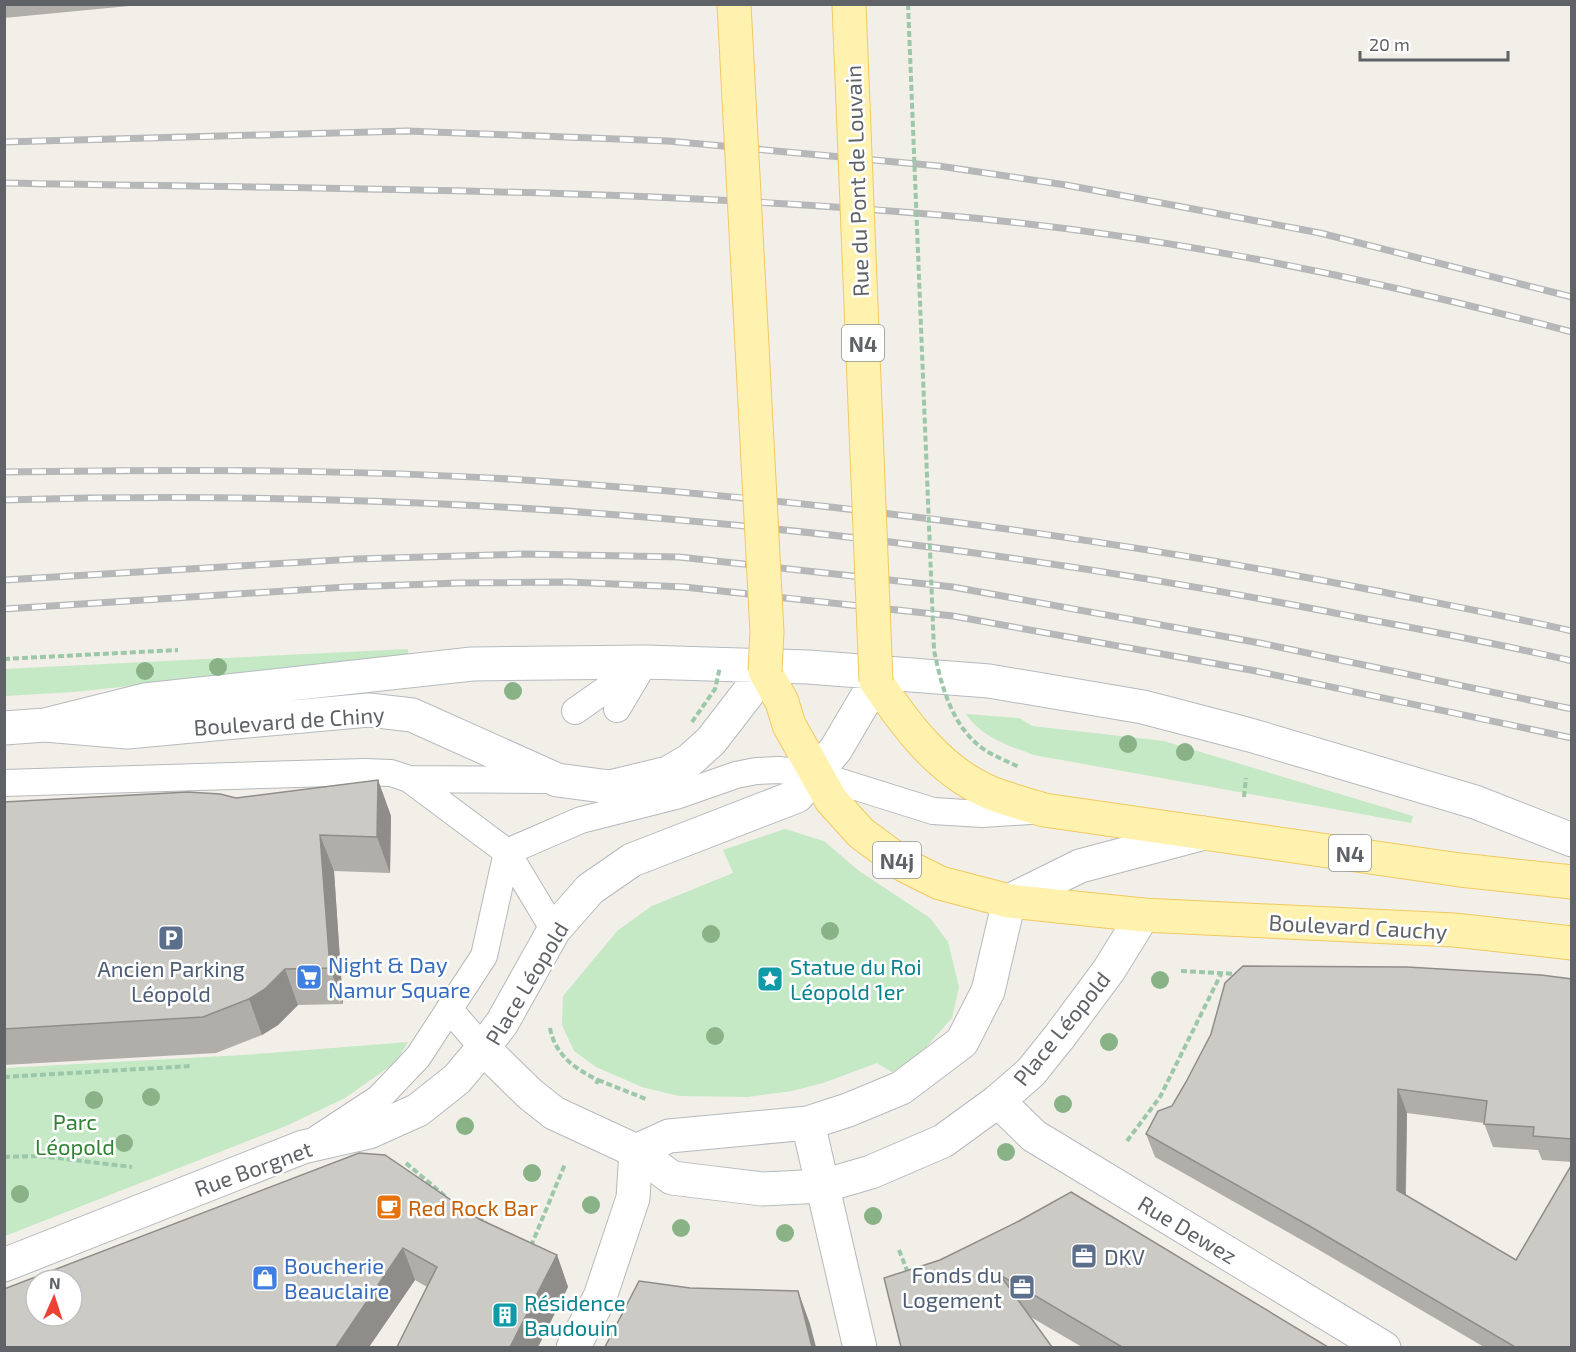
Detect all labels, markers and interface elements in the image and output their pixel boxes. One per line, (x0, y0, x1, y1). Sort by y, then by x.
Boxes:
scale bar (1360, 24, 1508, 62)
text: 20 m (1369, 33, 1410, 55)
street label: Rue du Pont de Louvain (839, 65, 873, 297)
road number: N4 (842, 325, 884, 361)
street label: Boulevard de Chiny (193, 700, 386, 740)
road number: N4 (1329, 835, 1371, 871)
road number: N4j (873, 842, 921, 878)
street label: Boulevard Cauchy (1268, 908, 1448, 944)
street label: Place Léopold (479, 917, 573, 1049)
parking icon: Ancien Parking Léopold (156, 923, 186, 953)
place label: Night & Day Namur Square (328, 951, 471, 1002)
place label: Statue du Roi Léopold 1er (790, 953, 922, 1004)
place label: Ancien Parking Léopold (97, 955, 245, 1006)
supermarket icon: Night & Day Namur Square (294, 962, 324, 992)
place icon: Statue du Roi Léopold 1er (755, 964, 785, 994)
street label: Place Léopold (1007, 966, 1115, 1090)
park label: Parc Léopold (35, 1108, 115, 1159)
street label: Rue Borgnet (191, 1135, 315, 1201)
street label: Rue Dewez (1134, 1189, 1242, 1269)
cafe icon: Red Rock Bar (374, 1192, 404, 1222)
place label: Red Rock Bar (408, 1194, 538, 1220)
office icon: DKV (1069, 1241, 1099, 1271)
place label: DKV (1104, 1243, 1146, 1269)
place label: Boucherie Beauclaire (284, 1252, 389, 1303)
place label: Fonds du Logement (902, 1261, 1002, 1312)
shop icon: Boucherie Beauclaire (250, 1263, 280, 1293)
north arrow (24, 1268, 84, 1328)
office icon: Fonds du Logement (1007, 1272, 1037, 1302)
text: N (49, 1273, 61, 1292)
place label: Résidence Baudouin (524, 1289, 626, 1340)
building icon: Résidence Baudouin (490, 1300, 520, 1330)

